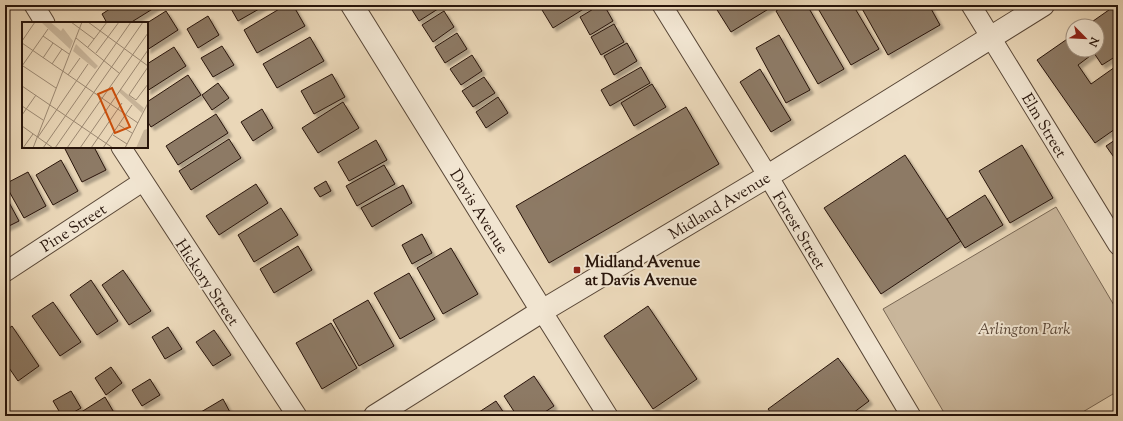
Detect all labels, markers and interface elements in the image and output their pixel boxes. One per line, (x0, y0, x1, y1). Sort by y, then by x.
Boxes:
north arrow (1065, 18, 1105, 58)
inset map (22, 22, 148, 148)
text: N (1084, 33, 1103, 49)
street label: Elm Street (1014, 89, 1072, 164)
street label: Davis Avenue (443, 166, 513, 259)
street label: Midland Avenue (665, 168, 776, 247)
street label: Forest Street (766, 188, 830, 275)
street label: Pine Street (37, 199, 112, 259)
street label: Hickory Street (168, 235, 244, 332)
place label: Midland Avenue at Davis Avenue (585, 252, 701, 293)
marker: Midland Avenue at Davis Avenue (572, 265, 582, 275)
park label: Arlington Park (978, 319, 1070, 342)

